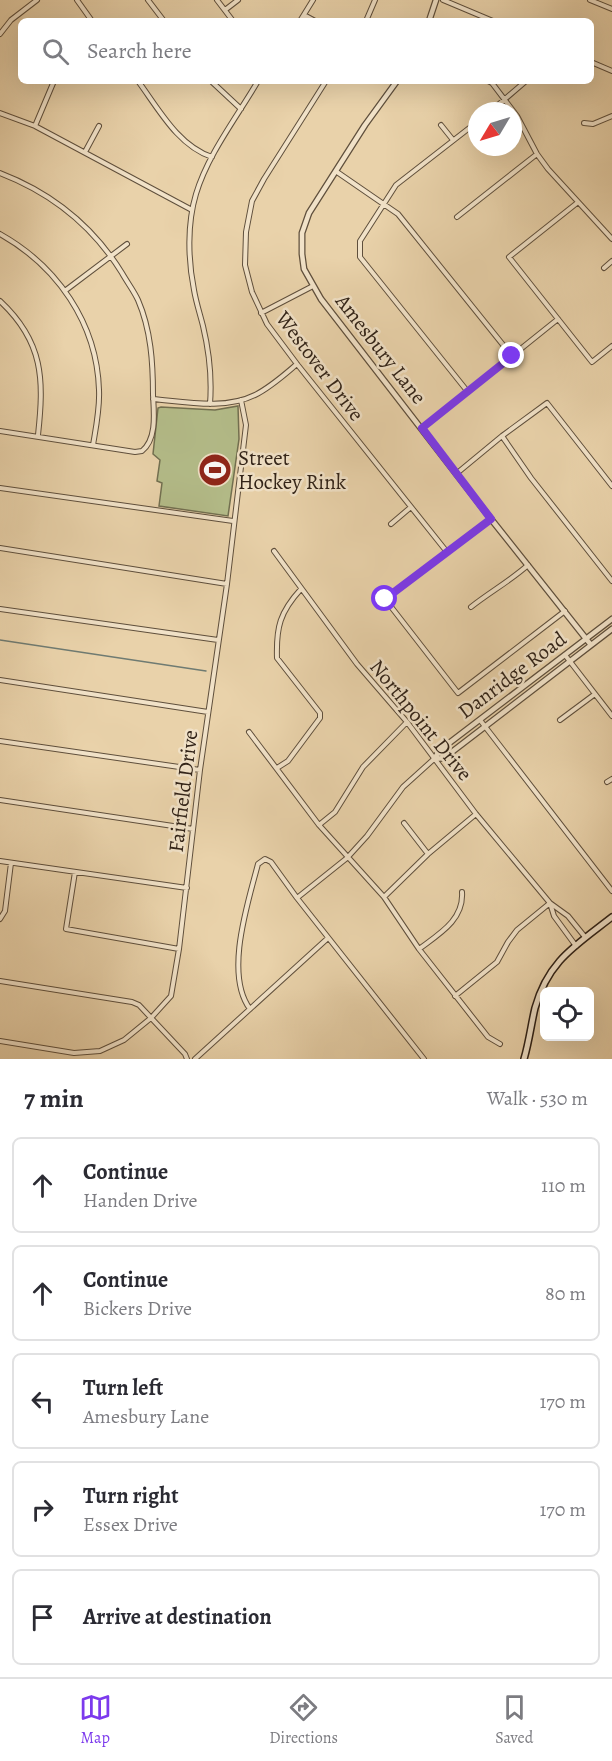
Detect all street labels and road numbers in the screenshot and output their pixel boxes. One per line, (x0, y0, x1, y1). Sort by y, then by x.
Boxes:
street label: Amesbury Lane (329, 287, 433, 410)
street label: Westover Drive (269, 305, 371, 427)
street label: Danridge Road (452, 625, 573, 725)
street label: Northpoint Drive (363, 653, 479, 787)
street label: Fairfield Drive (162, 728, 204, 854)

